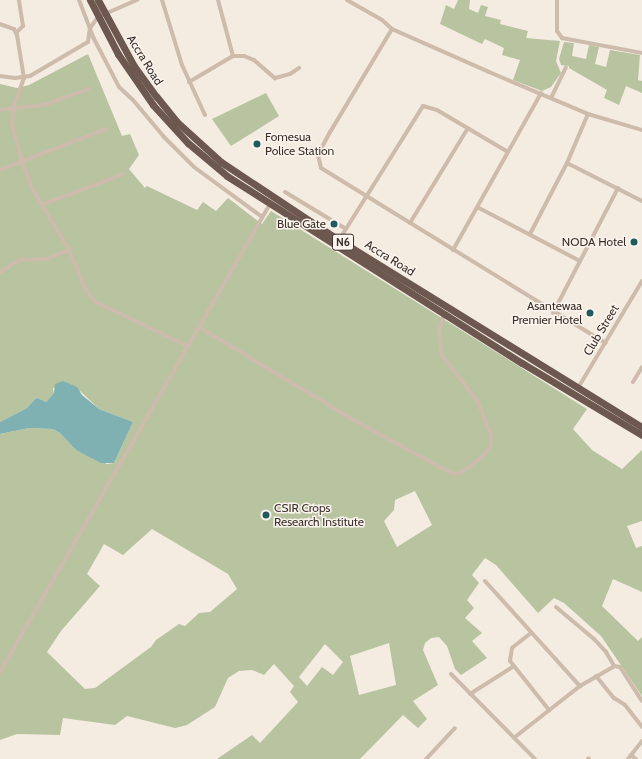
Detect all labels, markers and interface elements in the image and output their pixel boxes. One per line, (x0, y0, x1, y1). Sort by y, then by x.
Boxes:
street label: Accra Road (124, 32, 166, 88)
place label: Fomesua Police Station (265, 130, 334, 158)
marker: Fomesua Police Station (252, 139, 262, 149)
place label: Blue Gate (277, 217, 326, 231)
marker: Blue Gate (329, 219, 339, 229)
road number: N6 (332, 233, 354, 251)
place label: NODA Hotel (562, 235, 626, 249)
street label: Accra Road (362, 237, 418, 279)
marker: NODA Hotel (629, 237, 639, 247)
place label: Asantewaa Premier Hotel (512, 299, 582, 327)
street label: Club Street (580, 302, 622, 358)
marker: Asantewaa Premier Hotel (585, 308, 595, 318)
place label: CSIR Crops Research Institute (274, 501, 364, 529)
marker: CSIR Crops Research Institute (261, 510, 271, 520)

